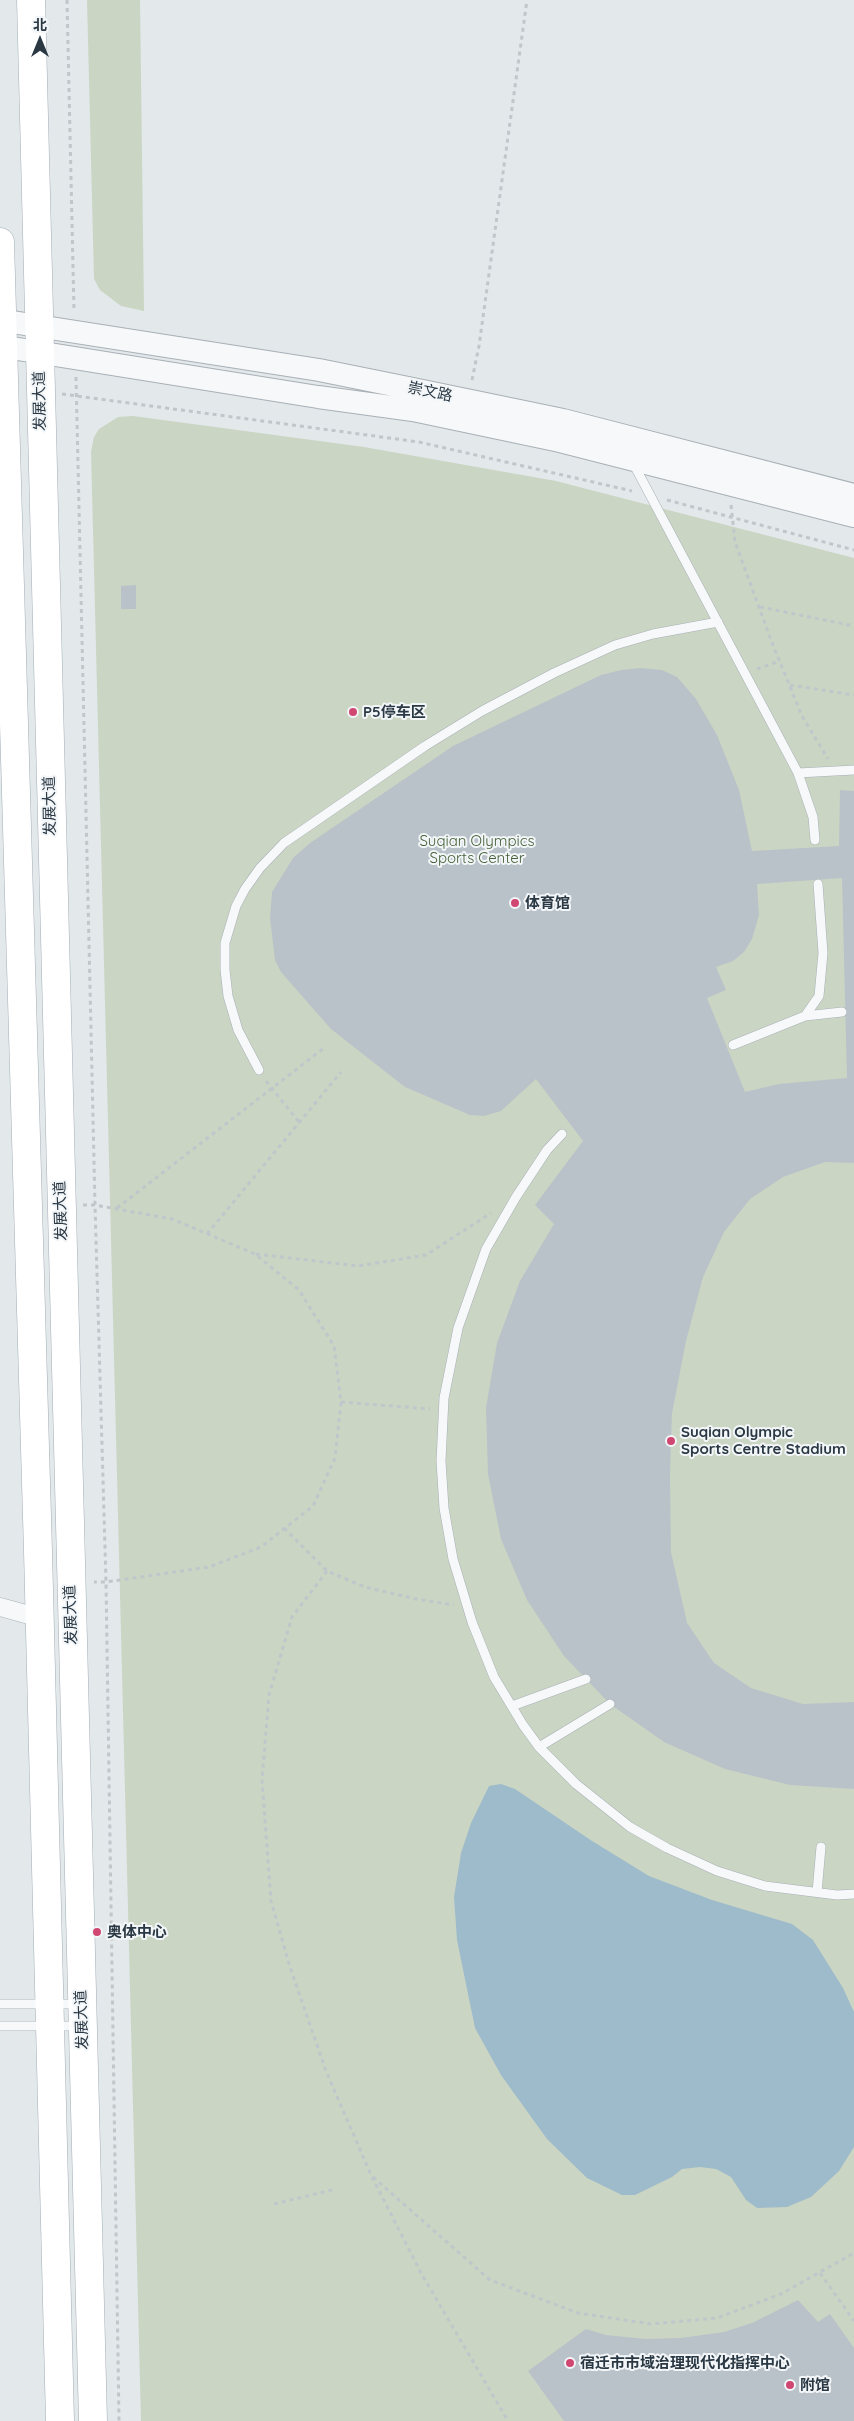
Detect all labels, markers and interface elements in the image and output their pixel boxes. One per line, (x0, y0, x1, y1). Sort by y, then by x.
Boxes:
north arrow (15, 15, 65, 65)
text: 北 (33, 16, 47, 34)
street label: 发展大道 (30, 371, 50, 431)
street label: 崇文路 (406, 379, 454, 405)
place label: P5停车区 (363, 703, 426, 721)
marker: P5停车区 (347, 706, 359, 718)
street label: 发展大道 (40, 776, 60, 836)
park label: Suqian Olympics Sports Center (419, 832, 535, 867)
place label: 体育馆 (525, 894, 570, 912)
marker: 体育馆 (509, 897, 521, 909)
street label: 发展大道 (51, 1181, 71, 1241)
place label: Suqian Olympic Sports Centre Stadium (681, 1423, 846, 1458)
marker: Suqian Olympic Sports Centre Stadium (665, 1435, 677, 1447)
street label: 发展大道 (61, 1585, 81, 1645)
place label: 奥体中心 (107, 1923, 167, 1941)
marker: 奥体中心 (91, 1926, 103, 1938)
street label: 发展大道 (72, 1990, 92, 2050)
place label: 宿迁市市域治理现代化指挥中心 (580, 2354, 790, 2372)
marker: 宿迁市市域治理现代化指挥中心 (564, 2357, 576, 2369)
place label: 附馆 (800, 2376, 830, 2394)
marker: 附馆 (784, 2379, 796, 2391)

